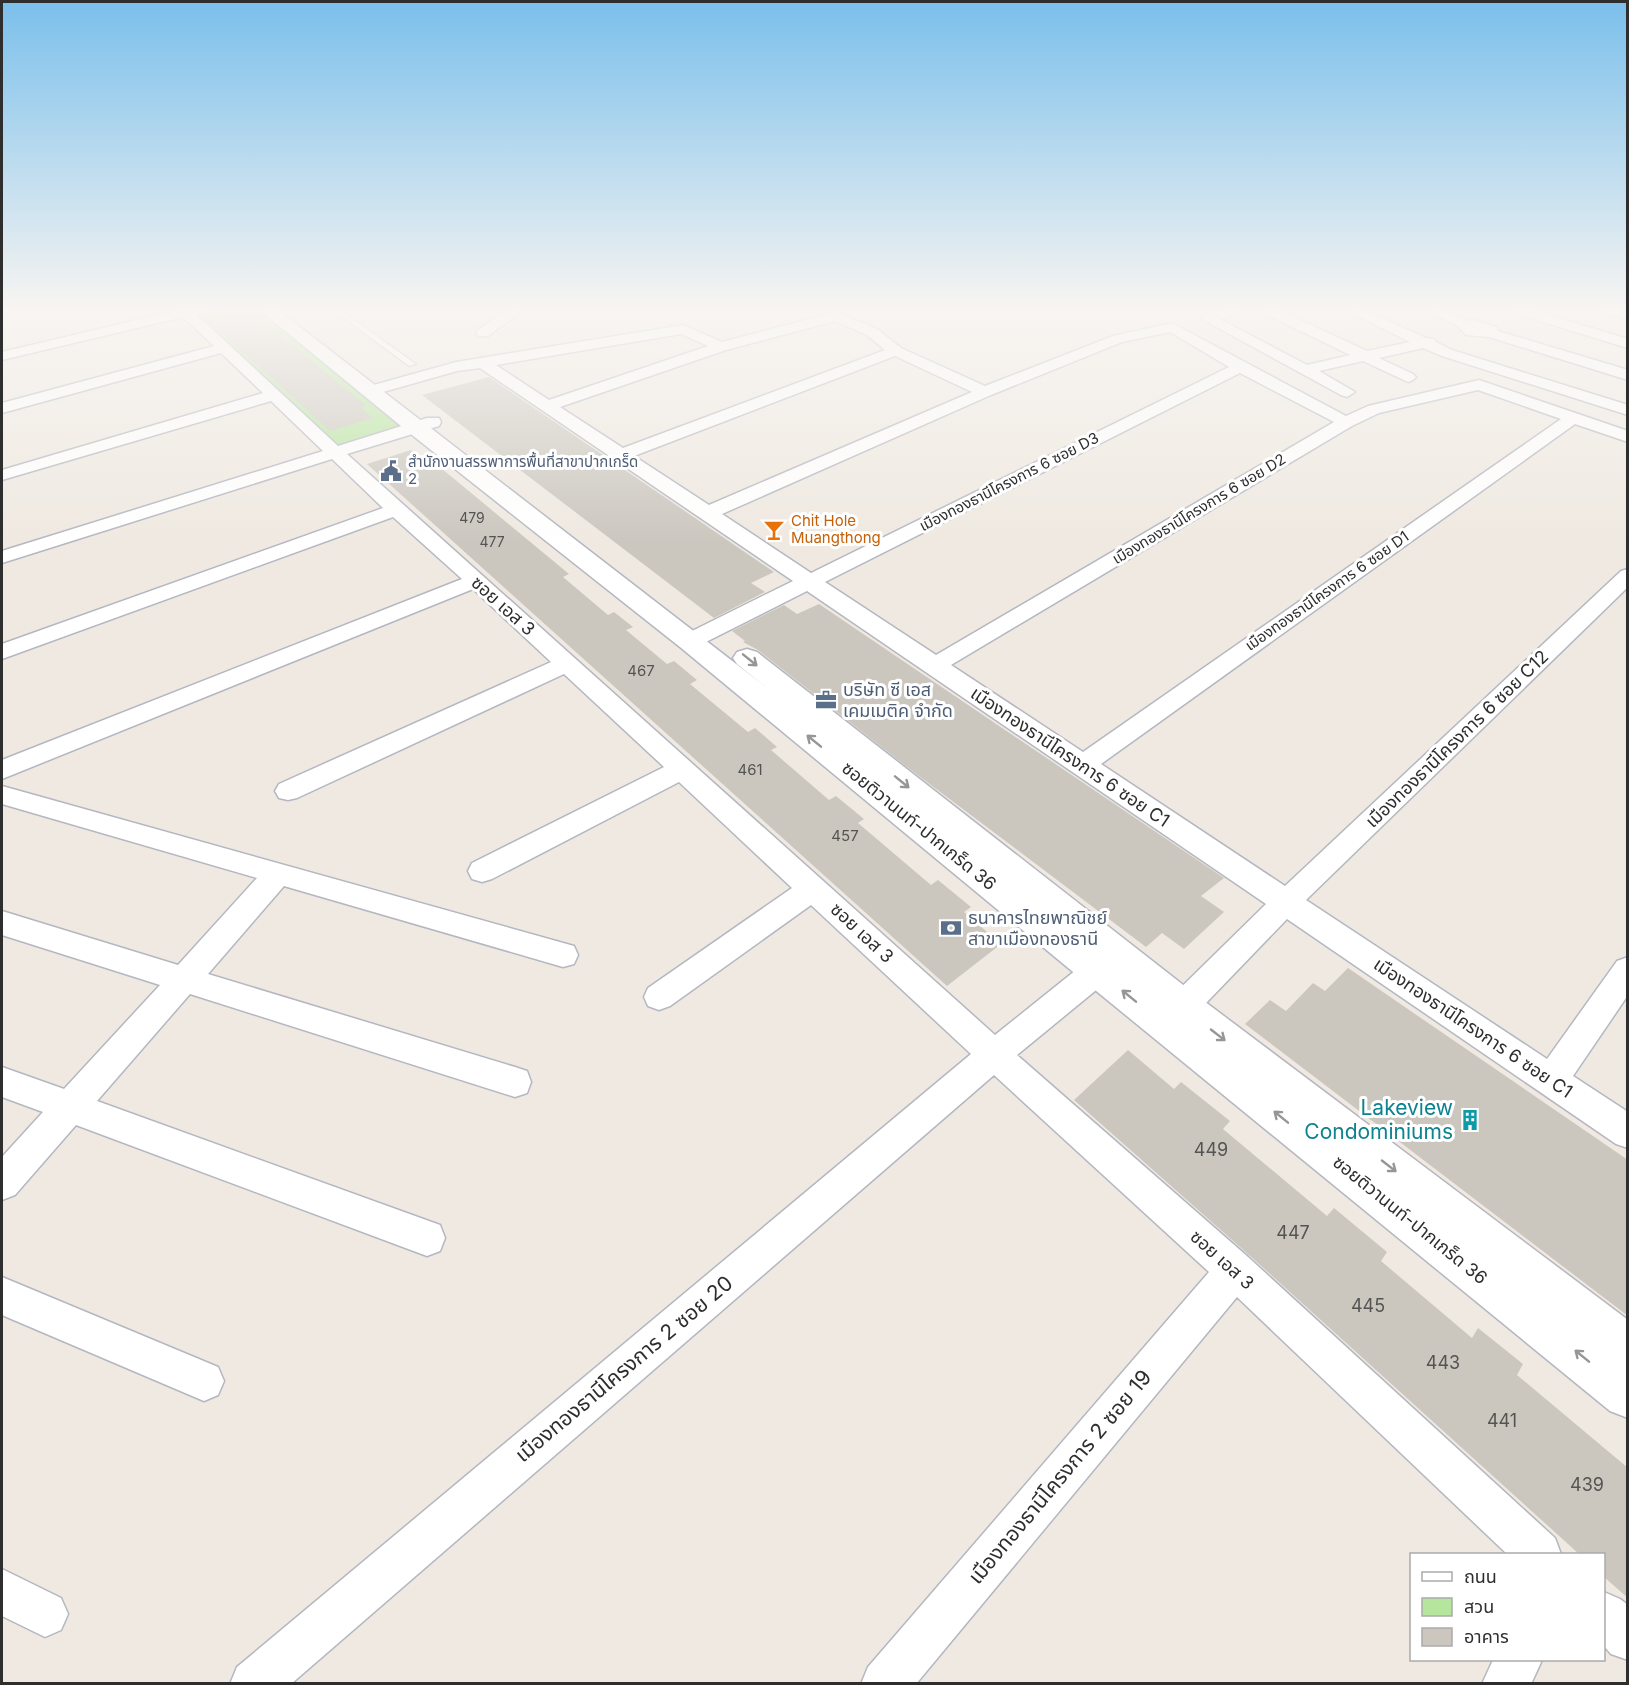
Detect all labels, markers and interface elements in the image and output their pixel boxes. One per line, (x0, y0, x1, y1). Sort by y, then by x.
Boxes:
street label: เมืองทองธานีโครงการ 6 ซอย D3 (916, 428, 1102, 535)
street label: เมืองทองธานีโครงการ 6 ซอย D2 (1109, 449, 1289, 568)
place label: สำนักงานสรรพาการพื้นที่สาขาปากเกร็ด 2 (408, 451, 638, 488)
public building icon: สำนักงานสรรพาการพื้นที่สาขาปากเกร็ด 2 (379, 459, 403, 483)
house number: 479 (459, 509, 485, 526)
place label: Chit Hole Muangthong (791, 511, 881, 547)
bar icon: Chit Hole Muangthong (762, 518, 786, 542)
street label: เมืองทองธานีโครงการ 6 ซอย D1 (1241, 527, 1412, 655)
house number: 477 (479, 533, 505, 550)
street label: ซอย เอส 3 (467, 572, 539, 640)
street label: เมืองทองธานีโครงการ 6 ซอย C12 (1361, 646, 1552, 832)
one-way arrow (741, 653, 757, 666)
house number: 467 (627, 661, 655, 680)
place label: บริษัท ซี เอส เคมเมติค จำกัด (843, 679, 953, 721)
street label: เมืองทองธานีโครงการ 6 ซอย C1 (967, 682, 1174, 831)
office icon: บริษัท ซี เอส เคมเมติค จำกัด (814, 688, 838, 712)
one-way arrow (806, 735, 822, 748)
street label: ซอยติวานนท์-ปากเกร็ด 36 (838, 757, 1001, 894)
house number: 461 (737, 760, 763, 779)
one-way arrow (894, 775, 910, 788)
house number: 457 (831, 826, 859, 845)
street label: ซอย เอส 3 (827, 898, 898, 967)
place label: ธนาคารไทยพาณิชย์ สาขาเมืองทองธานี (968, 907, 1107, 949)
bank icon: ธนาคารไทยพาณิชย์ สาขาเมืองทองธานี (939, 916, 963, 940)
street label: เมืองทองธานีโครงการ 6 ซอย C1 (1370, 953, 1577, 1102)
one-way arrow (1121, 989, 1137, 1002)
one-way arrow (1210, 1028, 1226, 1041)
place label: Lakeview Condominiums (1304, 1095, 1453, 1144)
building icon: Lakeview Condominiums (1458, 1108, 1482, 1132)
one-way arrow (1274, 1111, 1290, 1124)
house number: 449 (1194, 1139, 1228, 1160)
street label: ซอยติวานนท์-ปากเกร็ด 36 (1329, 1151, 1492, 1288)
one-way arrow (1381, 1160, 1397, 1173)
house number: 447 (1276, 1222, 1310, 1243)
street label: ซอย เอส 3 (1186, 1226, 1258, 1294)
street label: เมืองทองธานีโครงการ 2 ซอย 20 (510, 1270, 738, 1467)
house number: 445 (1351, 1295, 1385, 1316)
one-way arrow (1574, 1350, 1590, 1363)
house number: 443 (1426, 1352, 1460, 1373)
street label: เมืองทองธานีโครงการ 2 ซอย 19 (963, 1365, 1157, 1589)
house number: 441 (1487, 1410, 1517, 1431)
house number: 439 (1570, 1474, 1604, 1495)
legend (1410, 1553, 1605, 1661)
text: ถนน (1464, 1566, 1497, 1587)
text: สวน (1464, 1596, 1494, 1617)
text: อาคาร (1464, 1626, 1509, 1647)

